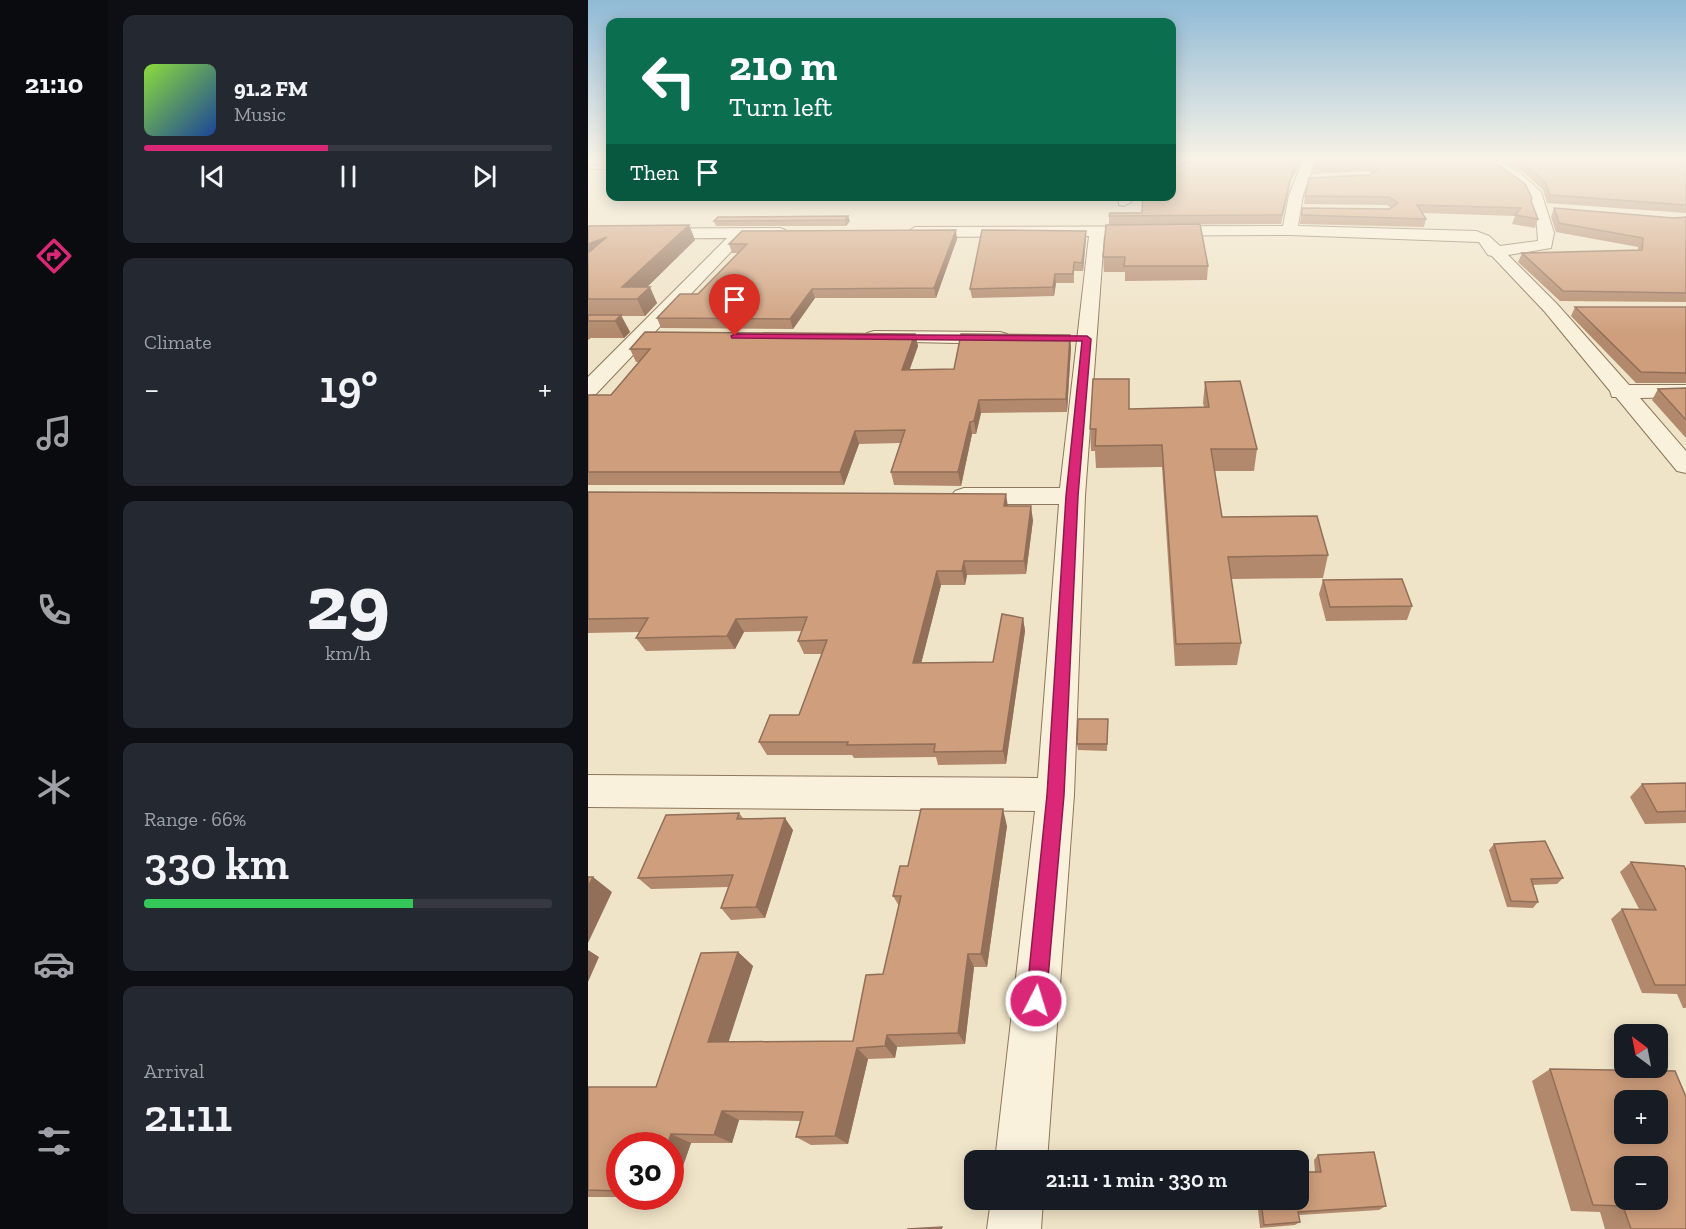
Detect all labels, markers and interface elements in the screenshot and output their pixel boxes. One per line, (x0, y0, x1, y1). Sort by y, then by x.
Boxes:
text: 210 m (729, 40, 837, 91)
icon: left (630, 42, 708, 120)
text: 21:10 (25, 68, 83, 100)
text: 91.2 FM (234, 75, 308, 102)
text: Turn left (729, 91, 832, 123)
text: Music (234, 102, 286, 126)
icon: arrive (691, 156, 724, 189)
text: Then (630, 159, 679, 186)
icon: previous (196, 160, 229, 193)
icon: pause (332, 160, 365, 193)
icon: next (468, 160, 501, 193)
icon: directions (33, 235, 75, 277)
pin (709, 274, 760, 336)
icon: arrive (718, 283, 751, 316)
text: Climate (144, 330, 212, 354)
text: 19° (320, 360, 378, 414)
text: − (144, 369, 159, 408)
text: + (538, 369, 552, 408)
icon: music (33, 412, 75, 454)
text: 29 (306, 555, 390, 649)
icon: phone (33, 589, 75, 631)
text: km/h (325, 641, 371, 665)
icon: climate (33, 766, 75, 808)
text: Range · 66% (144, 807, 246, 831)
text: 330 km (144, 837, 289, 891)
icon: car (33, 943, 75, 985)
position arrow (1004, 969, 1068, 1033)
north arrow (1614, 1024, 1668, 1078)
map controls (1614, 1024, 1668, 1210)
text: Arrival (144, 1059, 204, 1083)
text: 21:11 (144, 1089, 232, 1143)
button: + (1614, 1090, 1668, 1144)
icon: filters (33, 1120, 75, 1162)
speed limit sign: 30 (606, 1132, 684, 1210)
button: − (1614, 1156, 1668, 1210)
text: 21:11 · 1 min · 330 m (1046, 1166, 1227, 1193)

